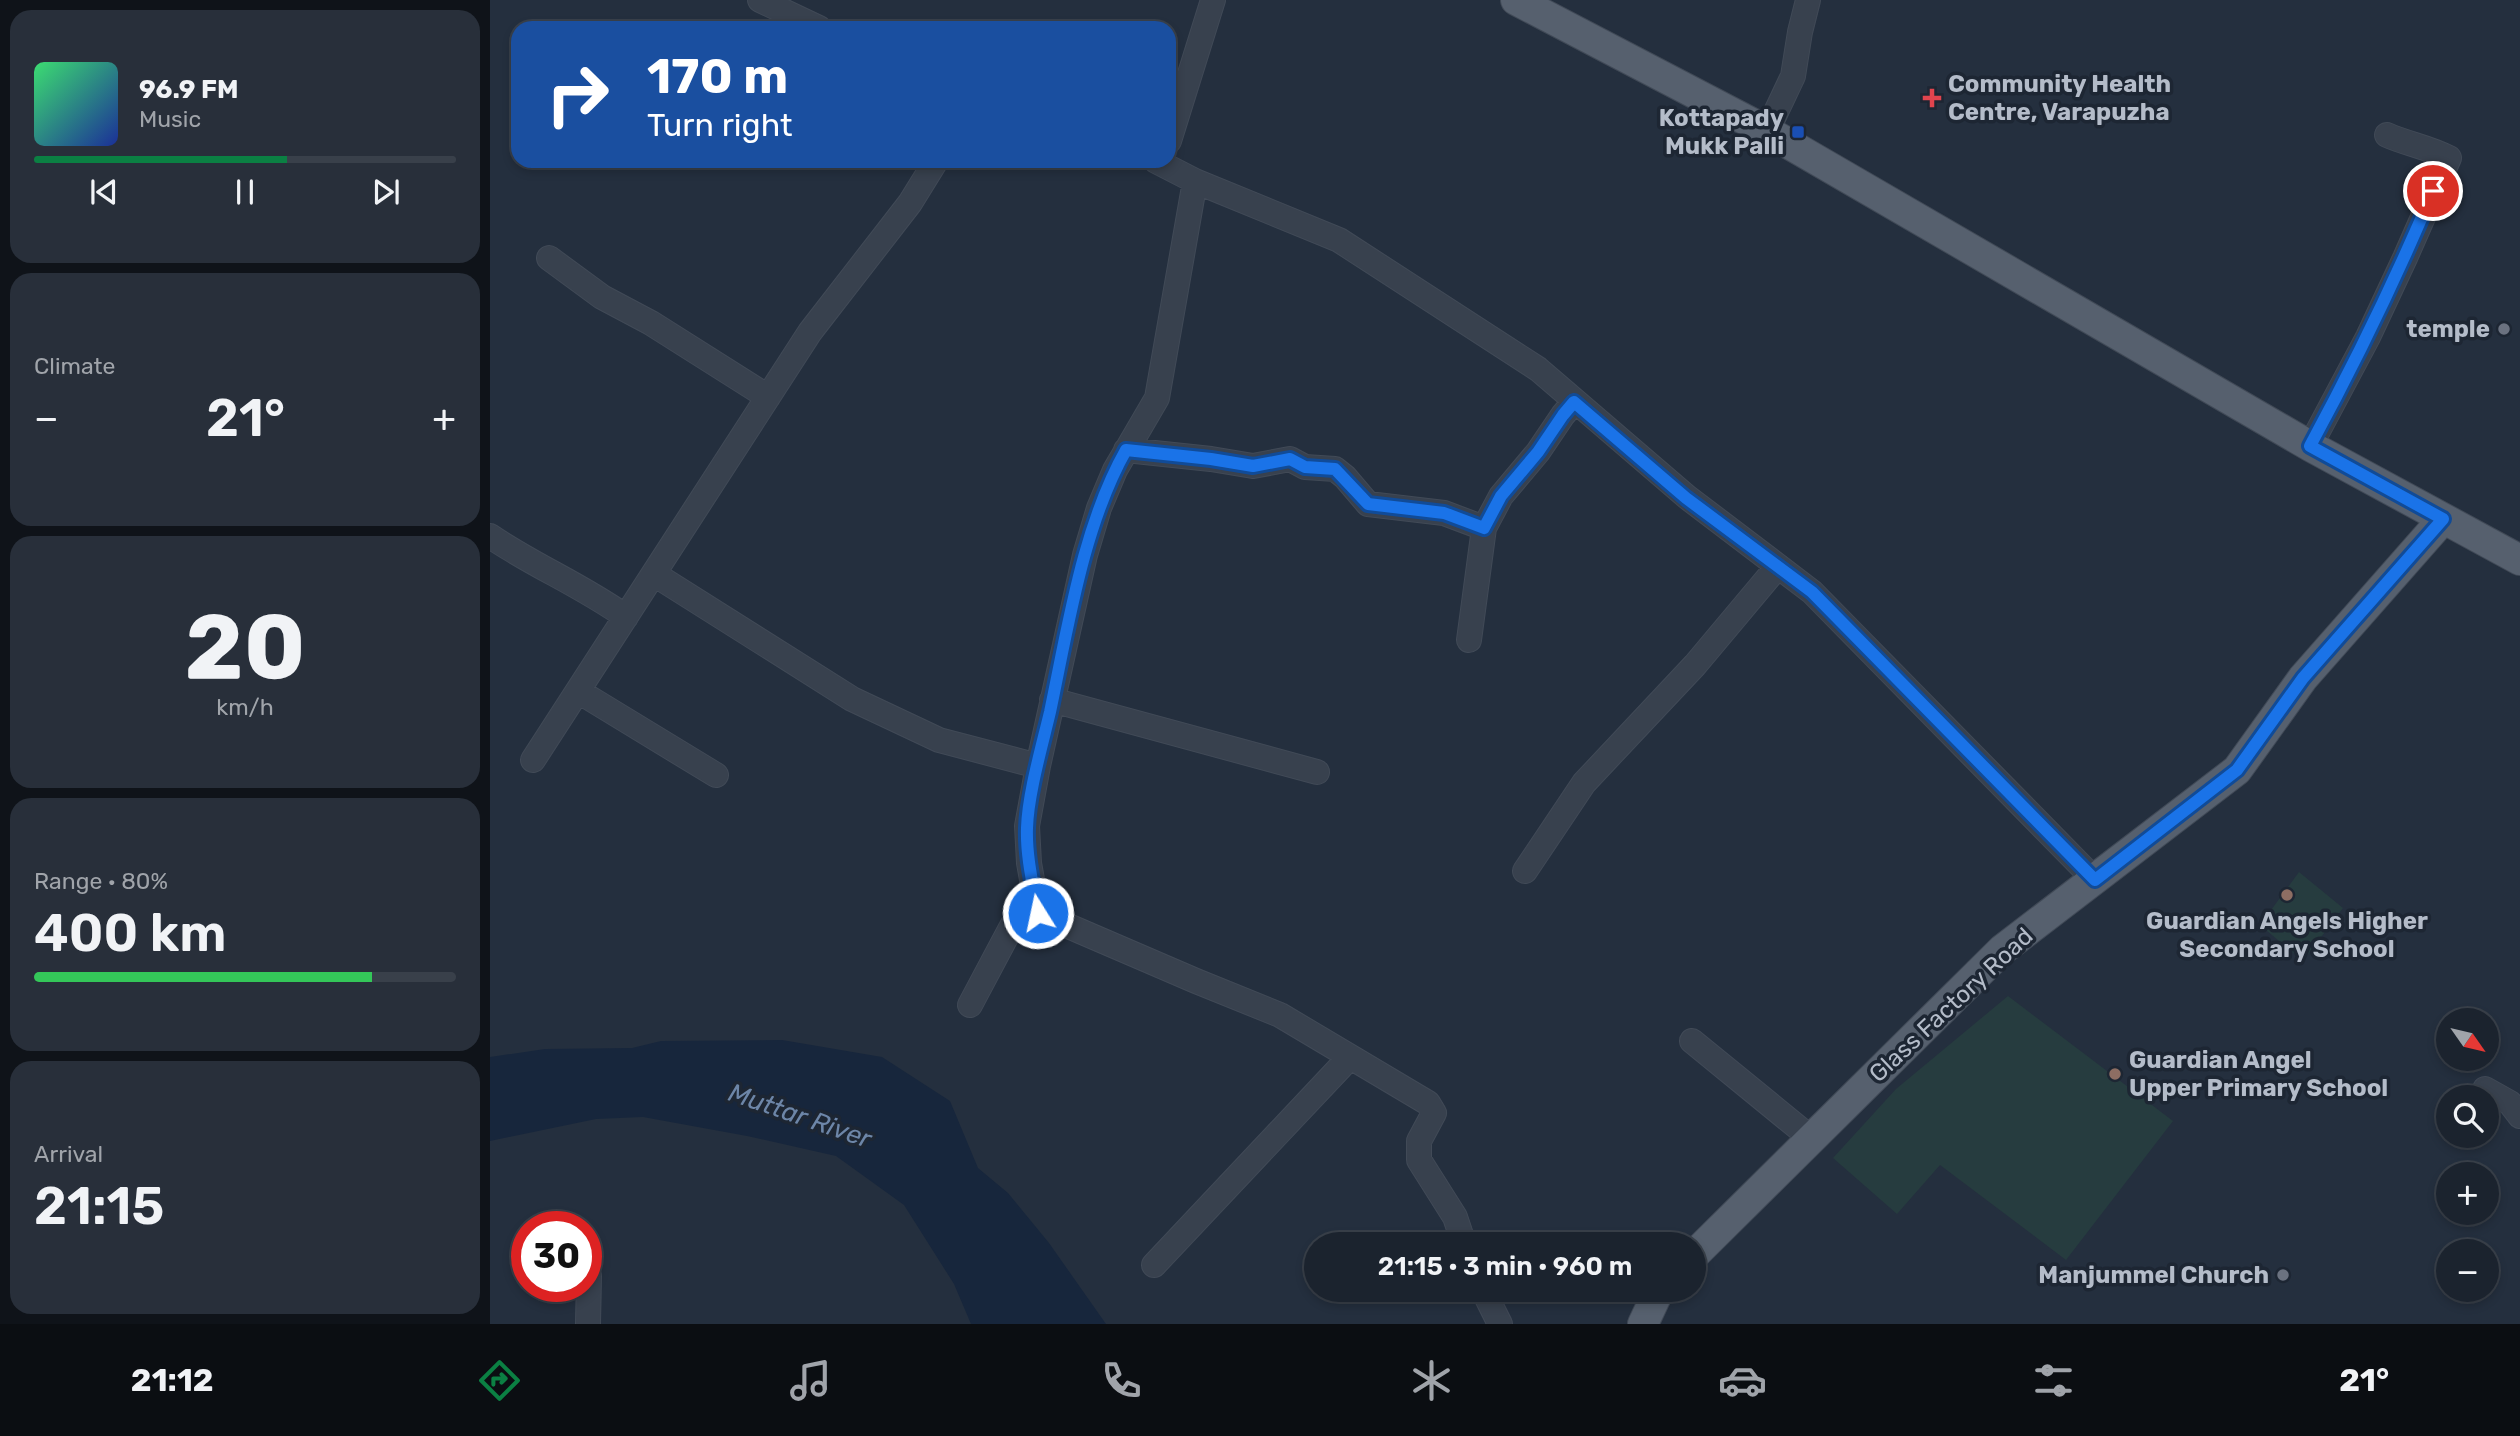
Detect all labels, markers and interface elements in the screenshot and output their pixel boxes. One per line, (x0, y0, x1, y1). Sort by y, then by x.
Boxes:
text: 170 m (647, 47, 788, 105)
icon: right (532, 49, 623, 140)
place label: Community Health Centre, Varapuzha (1948, 70, 2171, 126)
text: 96.9 FM (139, 74, 239, 105)
marker: Community Health Centre, Varapuzha (1922, 88, 1942, 108)
place label: Kottapady Mukk Palli (1659, 104, 1784, 160)
text: Music (139, 105, 201, 133)
text: Turn right (647, 106, 792, 144)
marker: Kottapady Mukk Palli (1790, 124, 1806, 140)
pin (2403, 161, 2463, 221)
icon: arrive (2414, 172, 2452, 210)
icon: previous (85, 173, 123, 211)
icon: pause (226, 173, 264, 211)
icon: next (367, 173, 405, 211)
place label: temple (2406, 315, 2490, 343)
marker: temple (2496, 321, 2512, 337)
text: Climate (34, 352, 115, 380)
text: 21° (206, 387, 285, 449)
text: − (34, 395, 59, 441)
text: + (432, 395, 456, 441)
text: 20 (184, 593, 306, 701)
text: km/h (216, 693, 274, 721)
text: Range · 80% (34, 867, 168, 895)
position arrow (1001, 876, 1075, 950)
marker: Guardian Angels Higher Secondary School (2279, 887, 2295, 903)
text: 400 km (34, 902, 226, 964)
place label: Guardian Angels Higher Secondary School (2146, 907, 2428, 963)
street label: Glass Factory Road (1863, 922, 2039, 1088)
north arrow (2436, 1008, 2499, 1071)
map controls (2436, 1008, 2499, 1302)
place label: Guardian Angel Upper Primary School (2129, 1046, 2388, 1102)
marker: Guardian Angel Upper Primary School (2107, 1066, 2123, 1082)
water label: Muttar River (724, 1077, 877, 1155)
button: search (2436, 1085, 2499, 1148)
text: Arrival (34, 1140, 103, 1168)
button: + (2436, 1162, 2499, 1225)
text: 21:15 (34, 1175, 164, 1237)
speed limit sign: 30 (511, 1211, 602, 1302)
button: − (2436, 1239, 2499, 1302)
text: 21:15 · 3 min · 960 m (1378, 1251, 1632, 1282)
place label: Manjummel Church (2038, 1261, 2269, 1289)
marker: Manjummel Church (2275, 1267, 2291, 1283)
icon: directions (475, 1356, 524, 1405)
icon: music (786, 1356, 835, 1405)
icon: phone (1097, 1356, 1146, 1405)
icon: climate (1407, 1356, 1456, 1405)
icon: car (1718, 1356, 1767, 1405)
icon: filters (2029, 1356, 2078, 1405)
text: 21:12 (131, 1361, 214, 1399)
text: 21° (2339, 1361, 2389, 1399)

